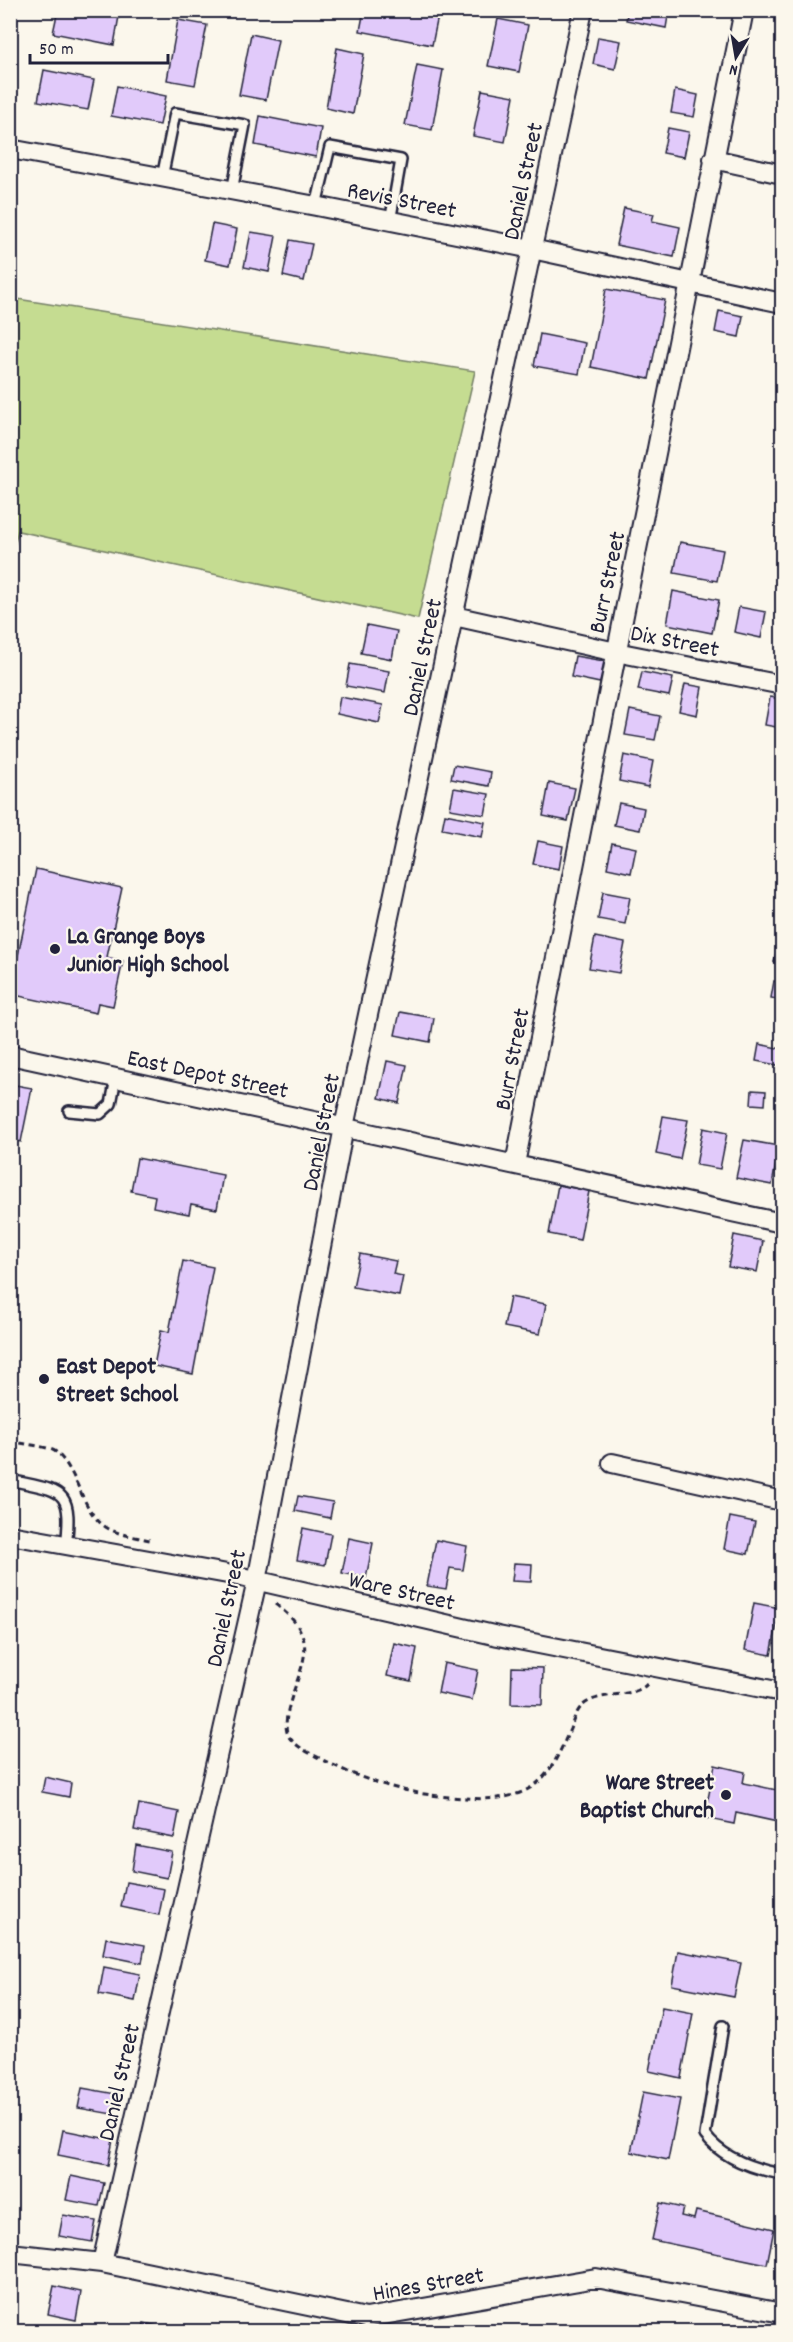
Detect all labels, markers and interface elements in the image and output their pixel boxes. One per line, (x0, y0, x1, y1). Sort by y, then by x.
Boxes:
scale bar (30, 27, 168, 65)
north arrow (706, 27, 766, 87)
text: 50 m (39, 38, 74, 63)
text: N (727, 57, 740, 81)
street label: Daniel Street (496, 120, 554, 243)
street label: Revis Street (344, 175, 459, 229)
street label: Burr Street (582, 528, 636, 637)
street label: Daniel Street (395, 596, 453, 719)
street label: Dix Street (627, 618, 722, 668)
place label: La Grange Boys Junior High School (67, 921, 229, 983)
marker: La Grange Boys Junior High School (48, 942, 62, 956)
street label: Burr Street (487, 1005, 541, 1114)
street label: East Depot Street (124, 1042, 291, 1110)
street label: Daniel Street (295, 1071, 351, 1194)
place label: East Depot Street School (56, 1351, 178, 1413)
marker: East Depot Street School (37, 1372, 51, 1386)
street label: Daniel Street (199, 1547, 257, 1670)
street label: Ware Street (345, 1564, 458, 1622)
place label: Ware Street Baptist Church (580, 1767, 714, 1829)
marker: Ware Street Baptist Church (719, 1788, 733, 1802)
street label: Daniel Street (91, 2021, 151, 2145)
street label: Hines Street (370, 2259, 487, 2312)

